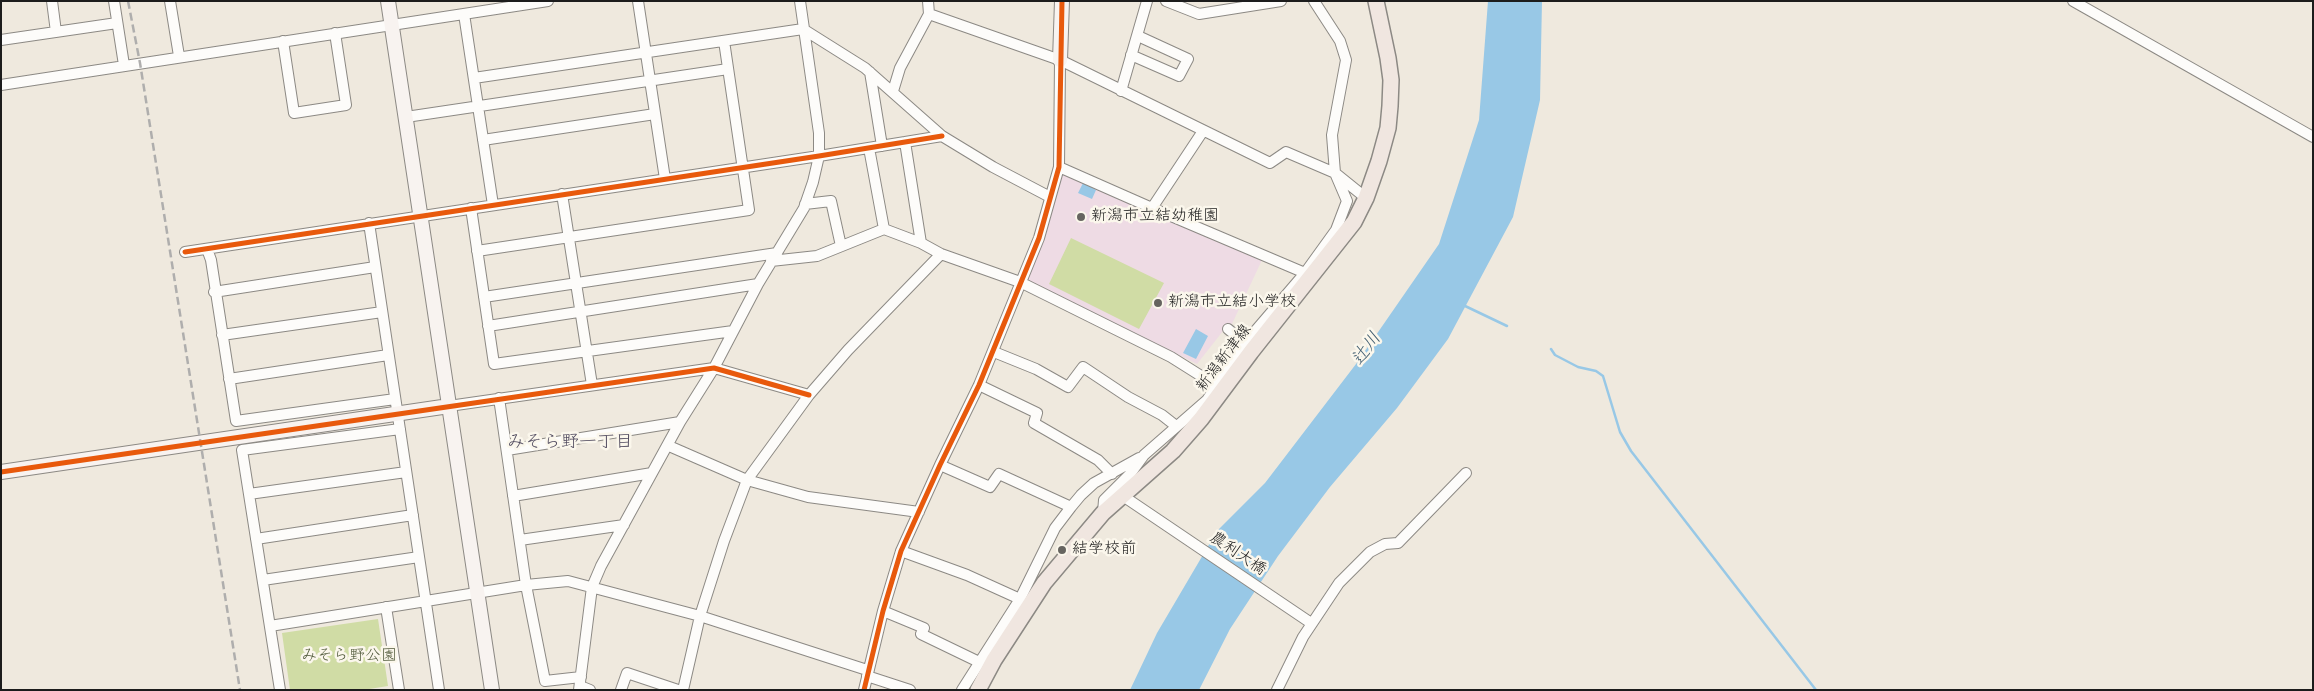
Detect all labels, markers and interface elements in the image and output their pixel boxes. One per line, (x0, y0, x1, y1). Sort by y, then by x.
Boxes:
place label: 新潟市立結幼稚園 (1091, 207, 1219, 227)
marker: 新潟市立結幼稚園 (1075, 211, 1087, 223)
place label: 新潟市立結小学校 (1168, 293, 1296, 313)
marker: 新潟市立結小学校 (1152, 297, 1164, 309)
street label: 新潟新津線 (1193, 321, 1257, 397)
water label: 辻川 (1349, 329, 1387, 371)
district label: みそら野一丁目 (507, 433, 633, 455)
street label: 農利大橋 (1205, 529, 1269, 581)
place label: 結学校前 (1072, 540, 1136, 560)
marker: 結学校前 (1056, 544, 1068, 556)
park label: みそら野公園 (301, 647, 397, 667)

